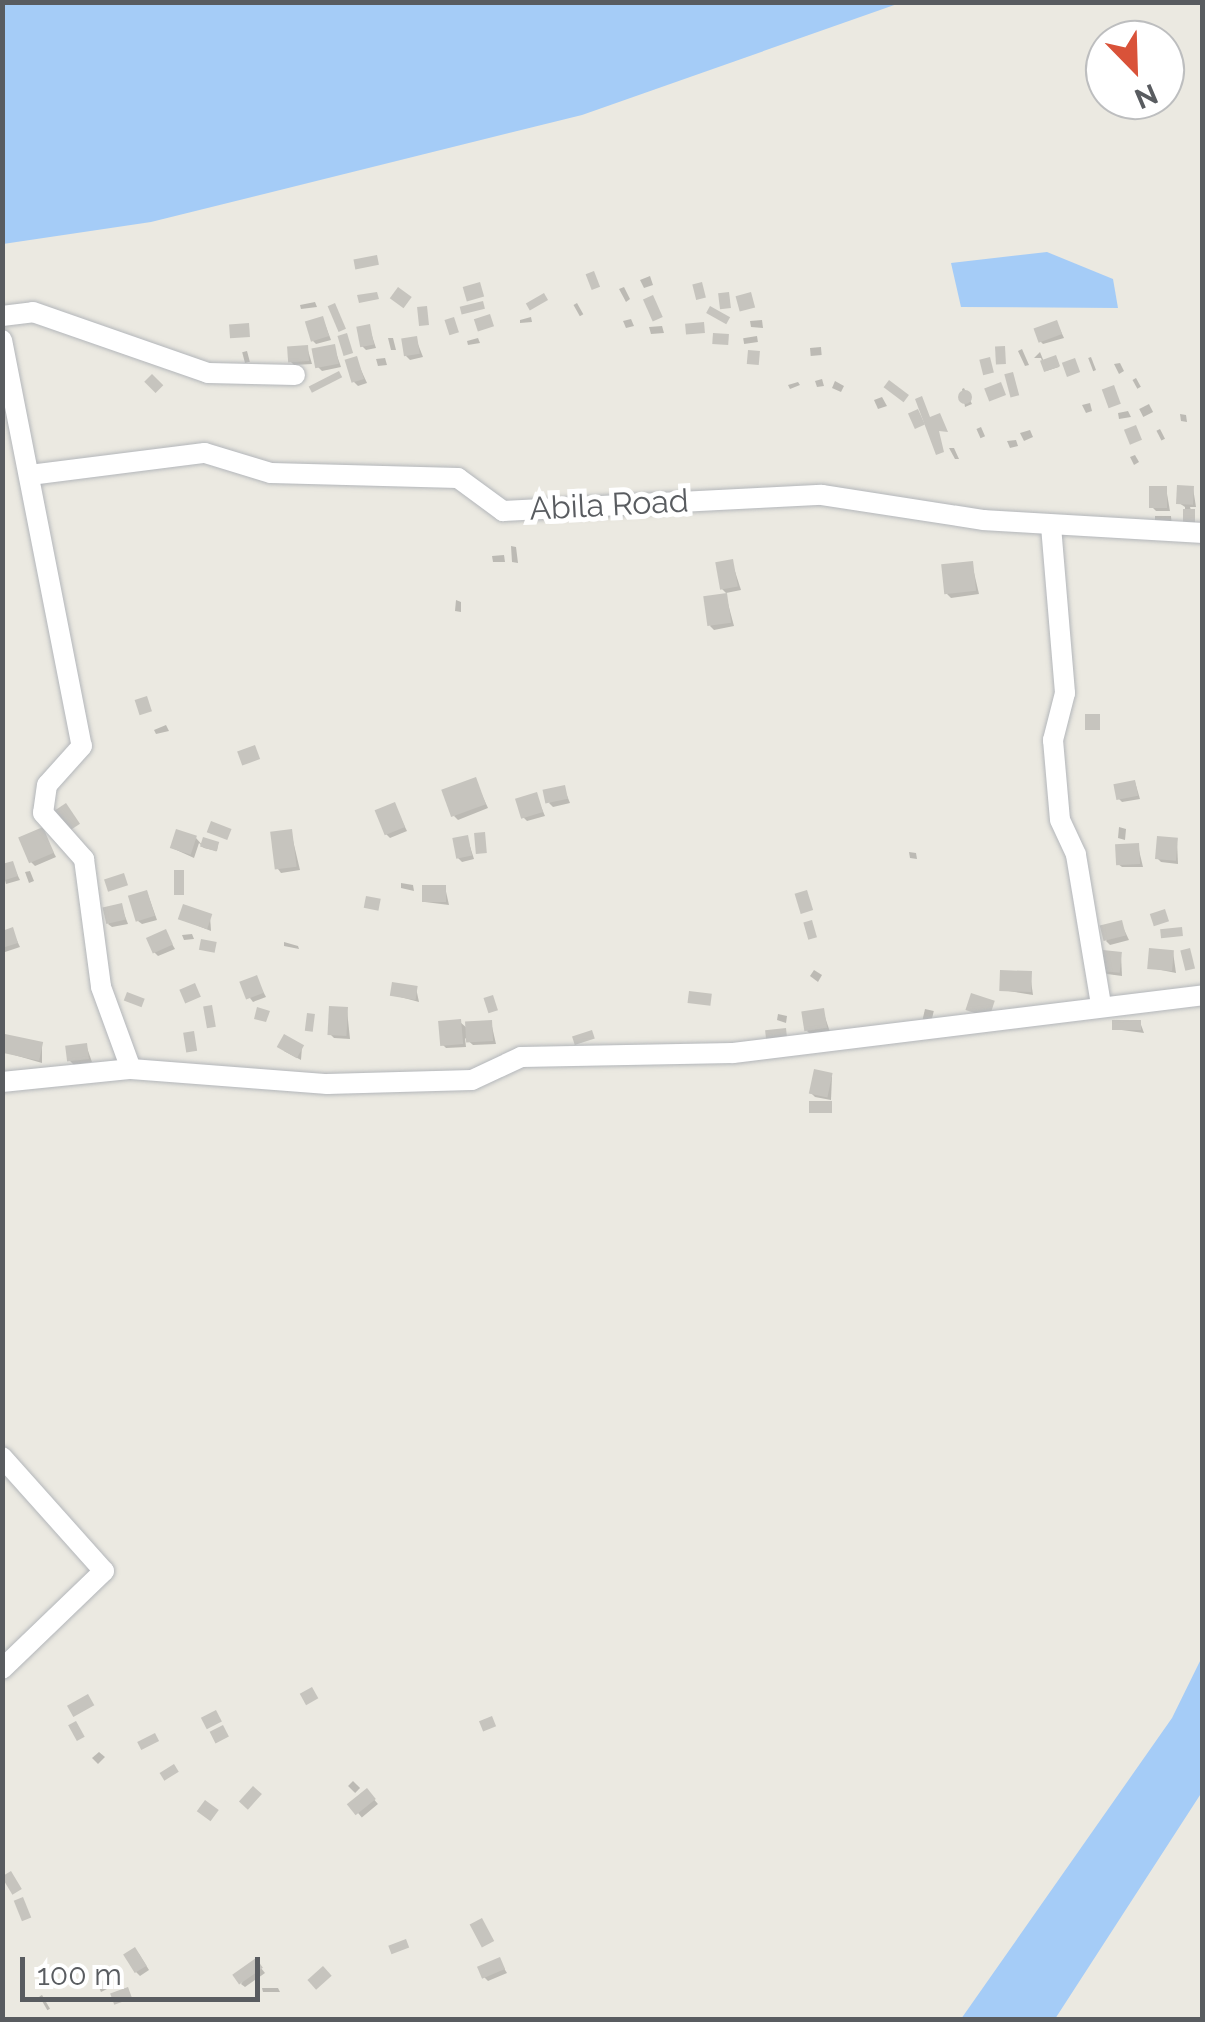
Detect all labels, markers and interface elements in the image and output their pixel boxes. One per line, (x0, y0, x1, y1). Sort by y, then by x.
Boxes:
north arrow (1085, 20, 1185, 120)
text: N (1130, 77, 1162, 116)
street label: Abila Road (528, 482, 690, 528)
scale bar (25, 1937, 265, 1999)
text: 100 m (37, 1957, 122, 1992)

